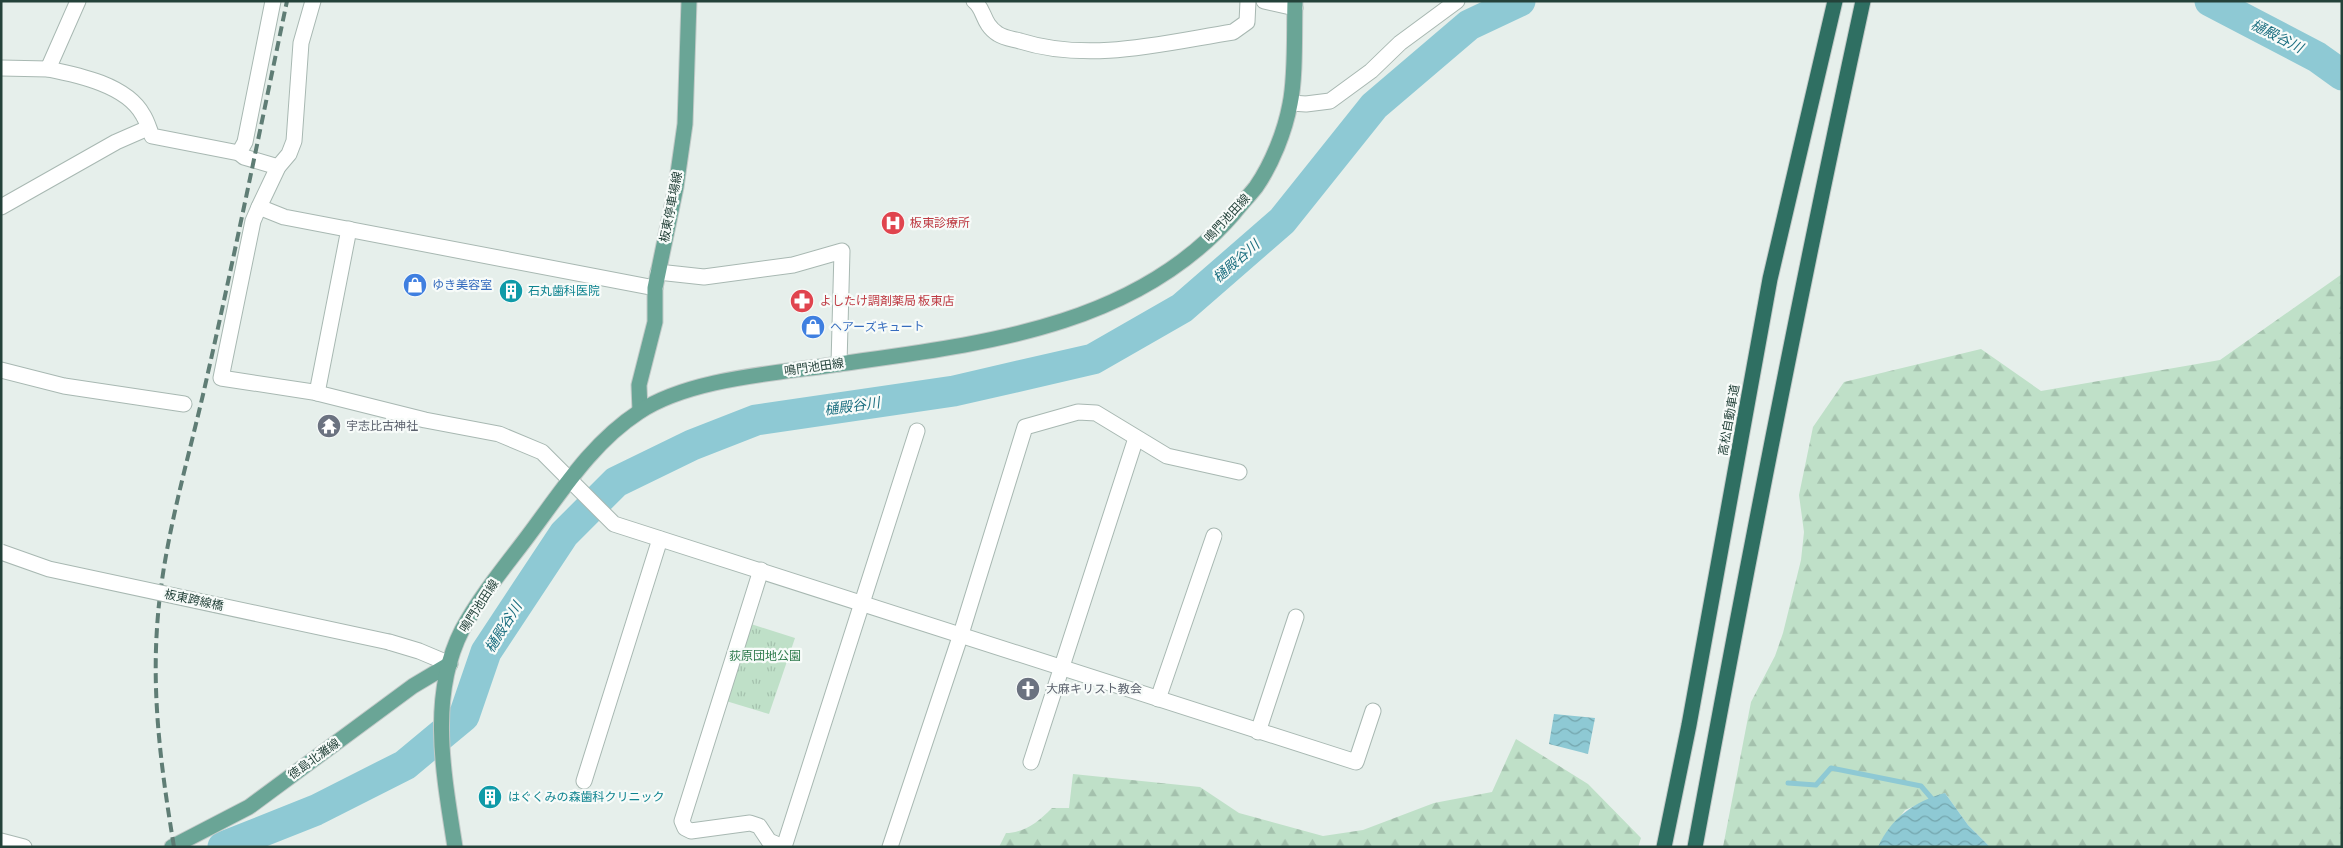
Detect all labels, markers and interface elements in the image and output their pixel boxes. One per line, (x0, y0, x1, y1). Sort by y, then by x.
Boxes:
water label: 樋殿谷川 (2248, 15, 2308, 57)
street label: 板東停車場線 (656, 170, 684, 243)
street label: 鳴門池田線 (1201, 191, 1252, 244)
hospital icon: 板東診療所 (880, 210, 906, 236)
place label: 板東診療所 (910, 215, 970, 229)
water label: 樋殿谷川 (1209, 235, 1264, 285)
shop icon: ゆき美容室 (402, 272, 428, 298)
place label: ゆき美容室 (432, 277, 492, 291)
building icon: 石丸歯科医院 (498, 278, 524, 304)
place label: 石丸歯科医院 (528, 283, 600, 297)
pharmacy icon: よしたけ調剤薬局 板東店 (789, 288, 815, 314)
place label: よしたけ調剤薬局 板東店 (820, 293, 954, 307)
shop icon: ヘアーズキュート (800, 314, 826, 340)
place label: ヘアーズキュート (830, 319, 925, 333)
street label: 鳴門池田線 (783, 355, 845, 377)
street label: 高松自動車道 (1715, 383, 1741, 457)
water label: 樋殿谷川 (823, 393, 883, 418)
temple icon: 宇志比古神社 (316, 413, 342, 439)
place label: 宇志比古神社 (346, 418, 418, 432)
street label: 鳴門池田線 (456, 576, 500, 634)
street label: 板東跨線橋 (163, 586, 225, 612)
water label: 樋殿谷川 (481, 597, 526, 655)
park label: 荻原団地公園 (729, 648, 801, 662)
church icon: 大麻キリスト教会 (1015, 676, 1041, 702)
place label: 大麻キリスト教会 (1046, 681, 1142, 695)
street label: 徳島北灘線 (285, 735, 342, 781)
building icon: はぐくみの森歯科クリニック (477, 784, 503, 810)
place label: はぐくみの森歯科クリニック (508, 789, 664, 803)

